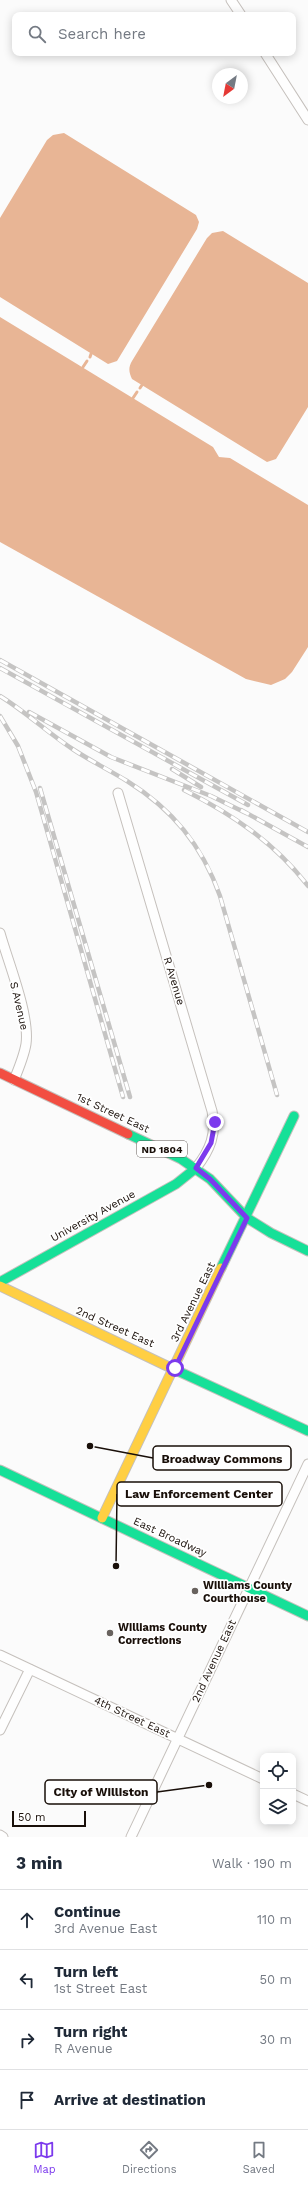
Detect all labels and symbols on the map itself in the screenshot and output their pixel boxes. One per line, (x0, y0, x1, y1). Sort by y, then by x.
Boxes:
north arrow (212, 68, 248, 104)
street label: R Avenue (161, 955, 187, 1007)
street label: S Avenue (7, 981, 31, 1031)
street label: 1st Street East (74, 1090, 152, 1136)
route end (206, 1113, 224, 1131)
road number: ND 1804 (137, 1141, 187, 1157)
street label: University Avenue (48, 1187, 138, 1245)
street label: 3rd Avenue East (168, 1260, 218, 1344)
street label: 2nd Street East (74, 1304, 157, 1350)
route start (166, 1359, 184, 1377)
callout: Broadway Commons (153, 1446, 291, 1470)
text: Broadway Commons (161, 1452, 283, 1466)
callout: Law Enforcement Center (117, 1482, 282, 1506)
text: Law Enforcement Center (125, 1487, 274, 1501)
street label: East Broadway (131, 1514, 209, 1560)
place label: Williams County Courthouse (203, 1579, 293, 1605)
marker: Williams County Courthouse (190, 1586, 200, 1596)
street label: 2nd Avenue East (189, 1617, 239, 1704)
place label: Williams County Corrections (118, 1621, 208, 1647)
marker: Williams County Corrections (105, 1628, 115, 1638)
street label: 4th Street East (92, 1694, 172, 1740)
callout: City of Williston (45, 1780, 157, 1804)
text: City of Williston (53, 1785, 149, 1799)
scale bar (12, 1809, 86, 1828)

